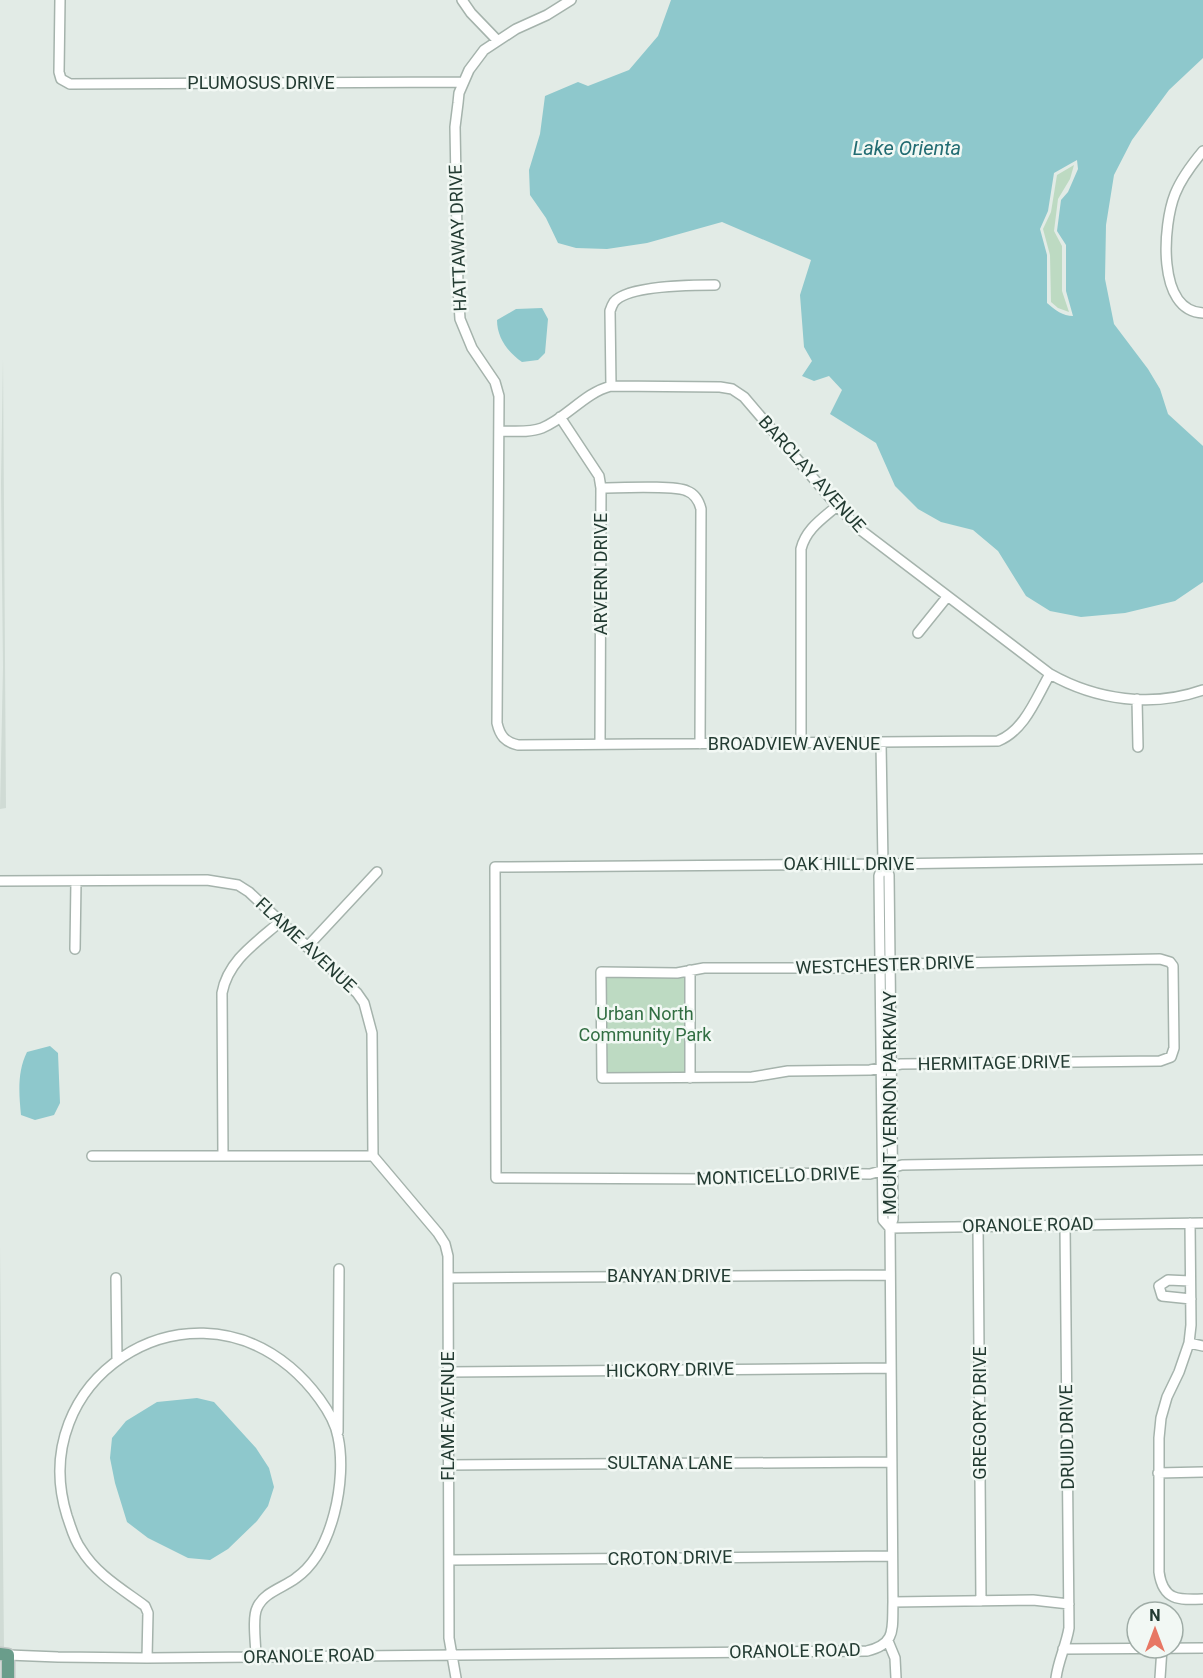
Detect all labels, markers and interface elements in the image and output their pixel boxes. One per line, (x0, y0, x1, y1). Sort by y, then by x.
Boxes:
street label: PLUMOSUS DRIVE (187, 72, 335, 93)
water label: Lake Orienta (853, 136, 961, 160)
street label: HATTAWAY DRIVE (444, 164, 471, 312)
street label: BARCLAY AVENUE (755, 411, 870, 536)
street label: ARVERN DRIVE (590, 513, 611, 635)
street label: BROADVIEW AVENUE (708, 733, 880, 754)
street label: OAK HILL DRIVE (784, 853, 914, 874)
street label: FLAME AVENUE (252, 893, 361, 996)
street label: WESTCHESTER DRIVE (795, 951, 975, 978)
street label: MOUNT VERNON PARKWAY (879, 991, 900, 1215)
park label: Urban North Community Park (579, 1003, 712, 1045)
street label: HERMITAGE DRIVE (917, 1051, 1070, 1074)
street label: MONTICELLO DRIVE (696, 1162, 860, 1189)
street label: ORANOLE ROAD (962, 1213, 1094, 1236)
street label: BANYAN DRIVE (607, 1265, 731, 1286)
street label: GREGORY DRIVE (969, 1346, 990, 1480)
street label: FLAME AVENUE (437, 1351, 458, 1481)
street label: HICKORY DRIVE (606, 1358, 734, 1381)
street label: DRUID DRIVE (1055, 1384, 1078, 1490)
street label: SULTANA LANE (607, 1452, 733, 1473)
street label: CROTON DRIVE (607, 1546, 732, 1569)
north arrow (1125, 1600, 1185, 1660)
text: N (1149, 1606, 1161, 1625)
street label: ORANOLE ROAD (729, 1639, 861, 1662)
street label: ORANOLE ROAD (243, 1644, 375, 1667)

